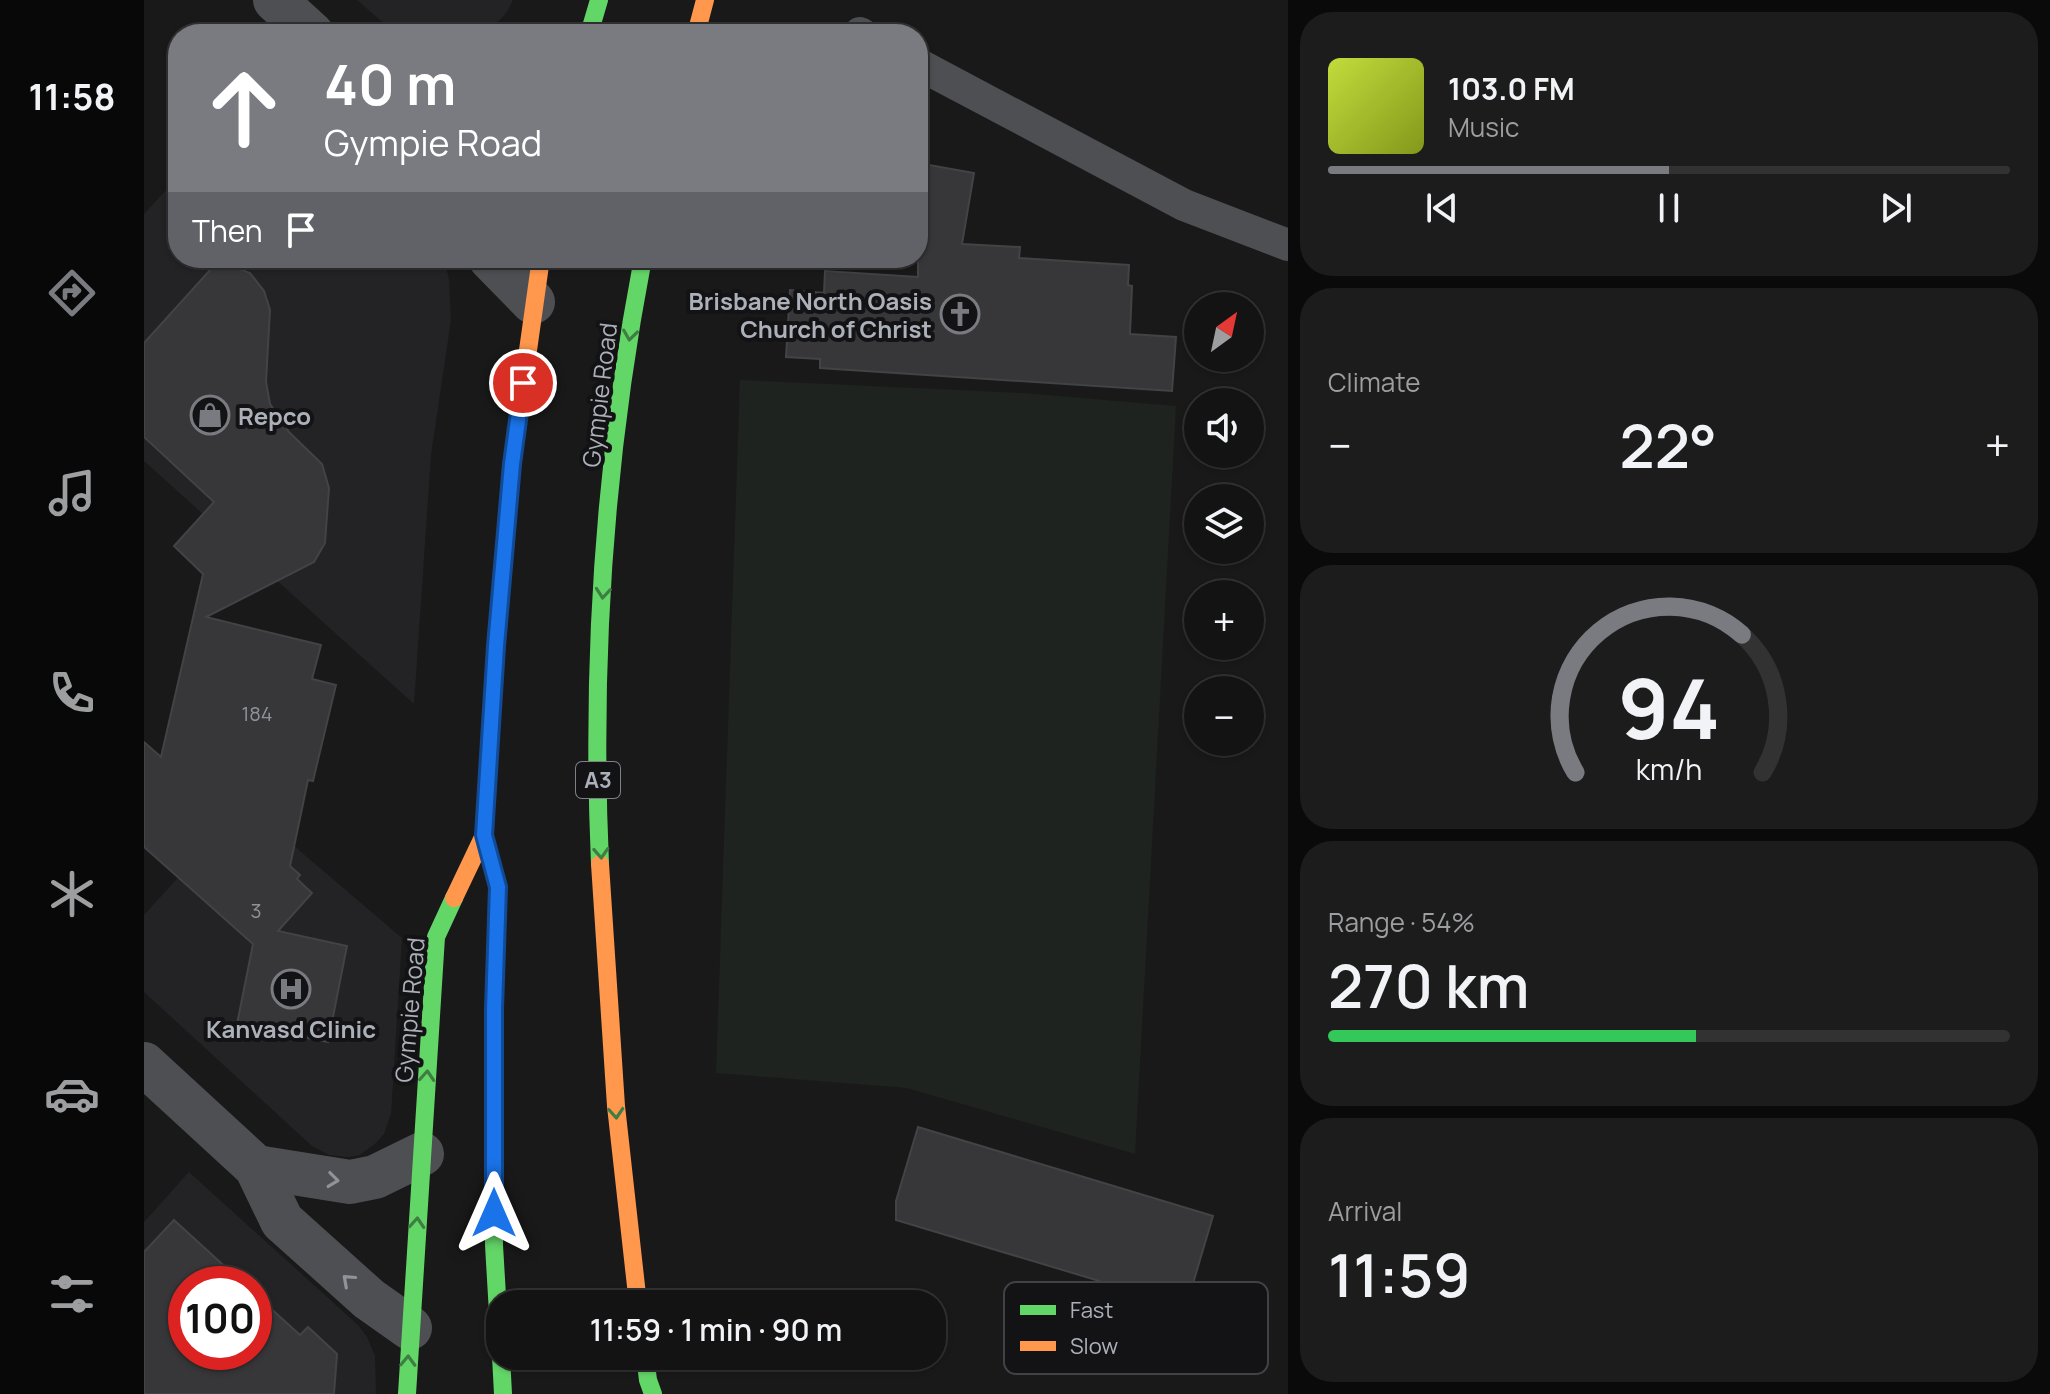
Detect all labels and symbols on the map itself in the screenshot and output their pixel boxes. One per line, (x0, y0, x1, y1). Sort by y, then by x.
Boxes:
place label: Brisbane North Oasis Church of Christ (689, 284, 932, 345)
north arrow (1184, 292, 1264, 372)
church icon: Brisbane North Oasis Church of Christ (939, 293, 981, 335)
street label: Gympie Road (574, 321, 624, 469)
one-way arrow (622, 328, 639, 342)
pin (489, 349, 557, 417)
shop icon: Repco (189, 394, 231, 436)
place label: Repco (238, 399, 311, 432)
one-way arrow (595, 587, 612, 600)
house number: 184 (241, 700, 273, 727)
road number: A3 (576, 762, 620, 798)
one-way arrow (593, 847, 610, 860)
house number: 3 (250, 897, 262, 924)
street label: Gympie Road (386, 936, 432, 1084)
hospital icon: Kanvasd Clinic (270, 968, 312, 1010)
place label: Kanvasd Clinic (206, 1012, 376, 1045)
one-way arrow (418, 1069, 435, 1082)
one-way arrow (607, 1107, 624, 1120)
position arrow (452, 1171, 536, 1255)
one-way arrow (327, 1172, 340, 1189)
one-way arrow (408, 1216, 425, 1229)
speed limit sign: 100 (168, 1266, 272, 1370)
one-way arrow (343, 1276, 358, 1290)
legend (1004, 1282, 1268, 1374)
text: Fast (1070, 1295, 1113, 1325)
text: Slow (1070, 1331, 1118, 1361)
one-way arrow (400, 1354, 417, 1367)

